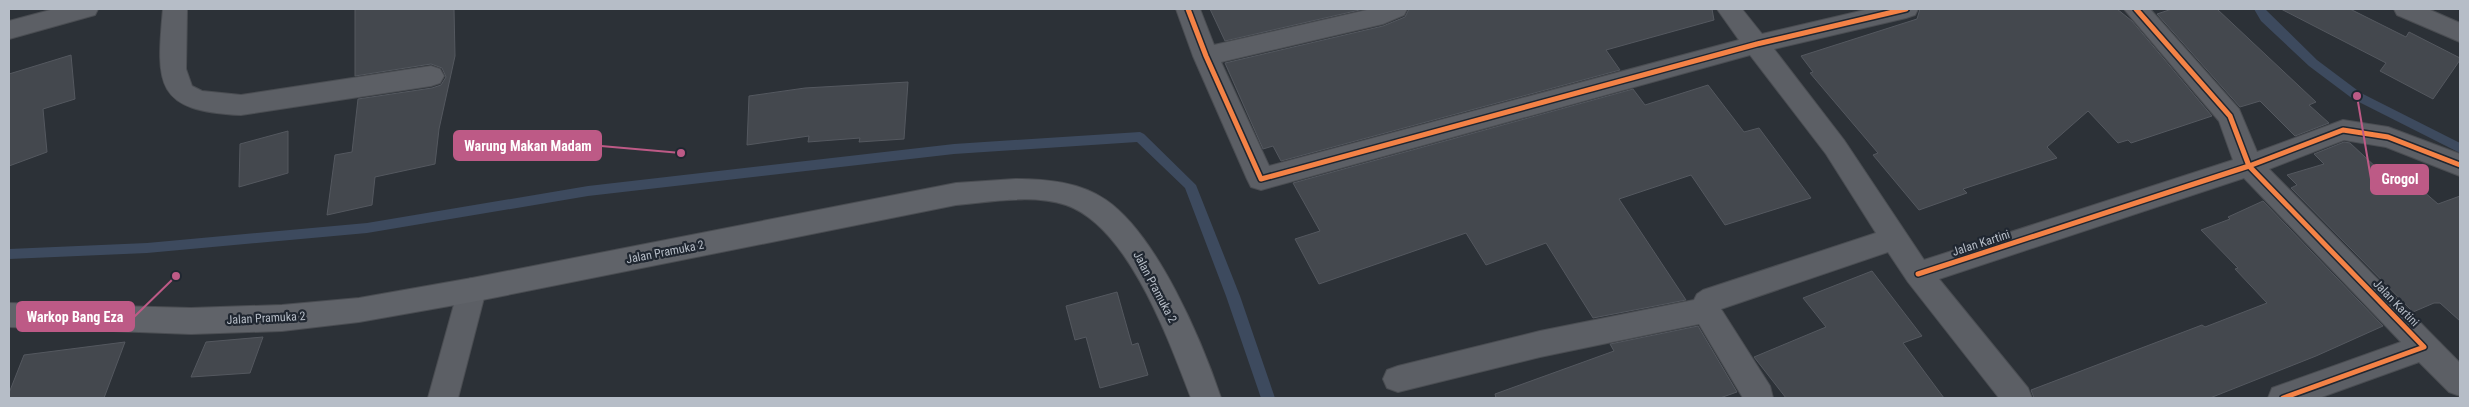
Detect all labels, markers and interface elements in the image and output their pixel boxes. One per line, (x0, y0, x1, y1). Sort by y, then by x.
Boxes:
callout: Warung Makan Madam (454, 131, 601, 160)
text: Warung Makan Madam (464, 138, 592, 154)
callout: Grogol (2371, 165, 2428, 194)
text: Grogol (2381, 171, 2419, 187)
street label: Jalan Kartini (1950, 227, 2012, 259)
street label: Jalan Pramuka 2 (625, 238, 705, 266)
street label: Jalan Pramuka 2 (1130, 249, 1180, 325)
street label: Jalan Kartini (2370, 277, 2422, 329)
callout: Warkop Bang Eza (17, 302, 134, 331)
text: Warkop Bang Eza (27, 309, 124, 325)
street label: Jalan Pramuka 2 (226, 309, 306, 327)

